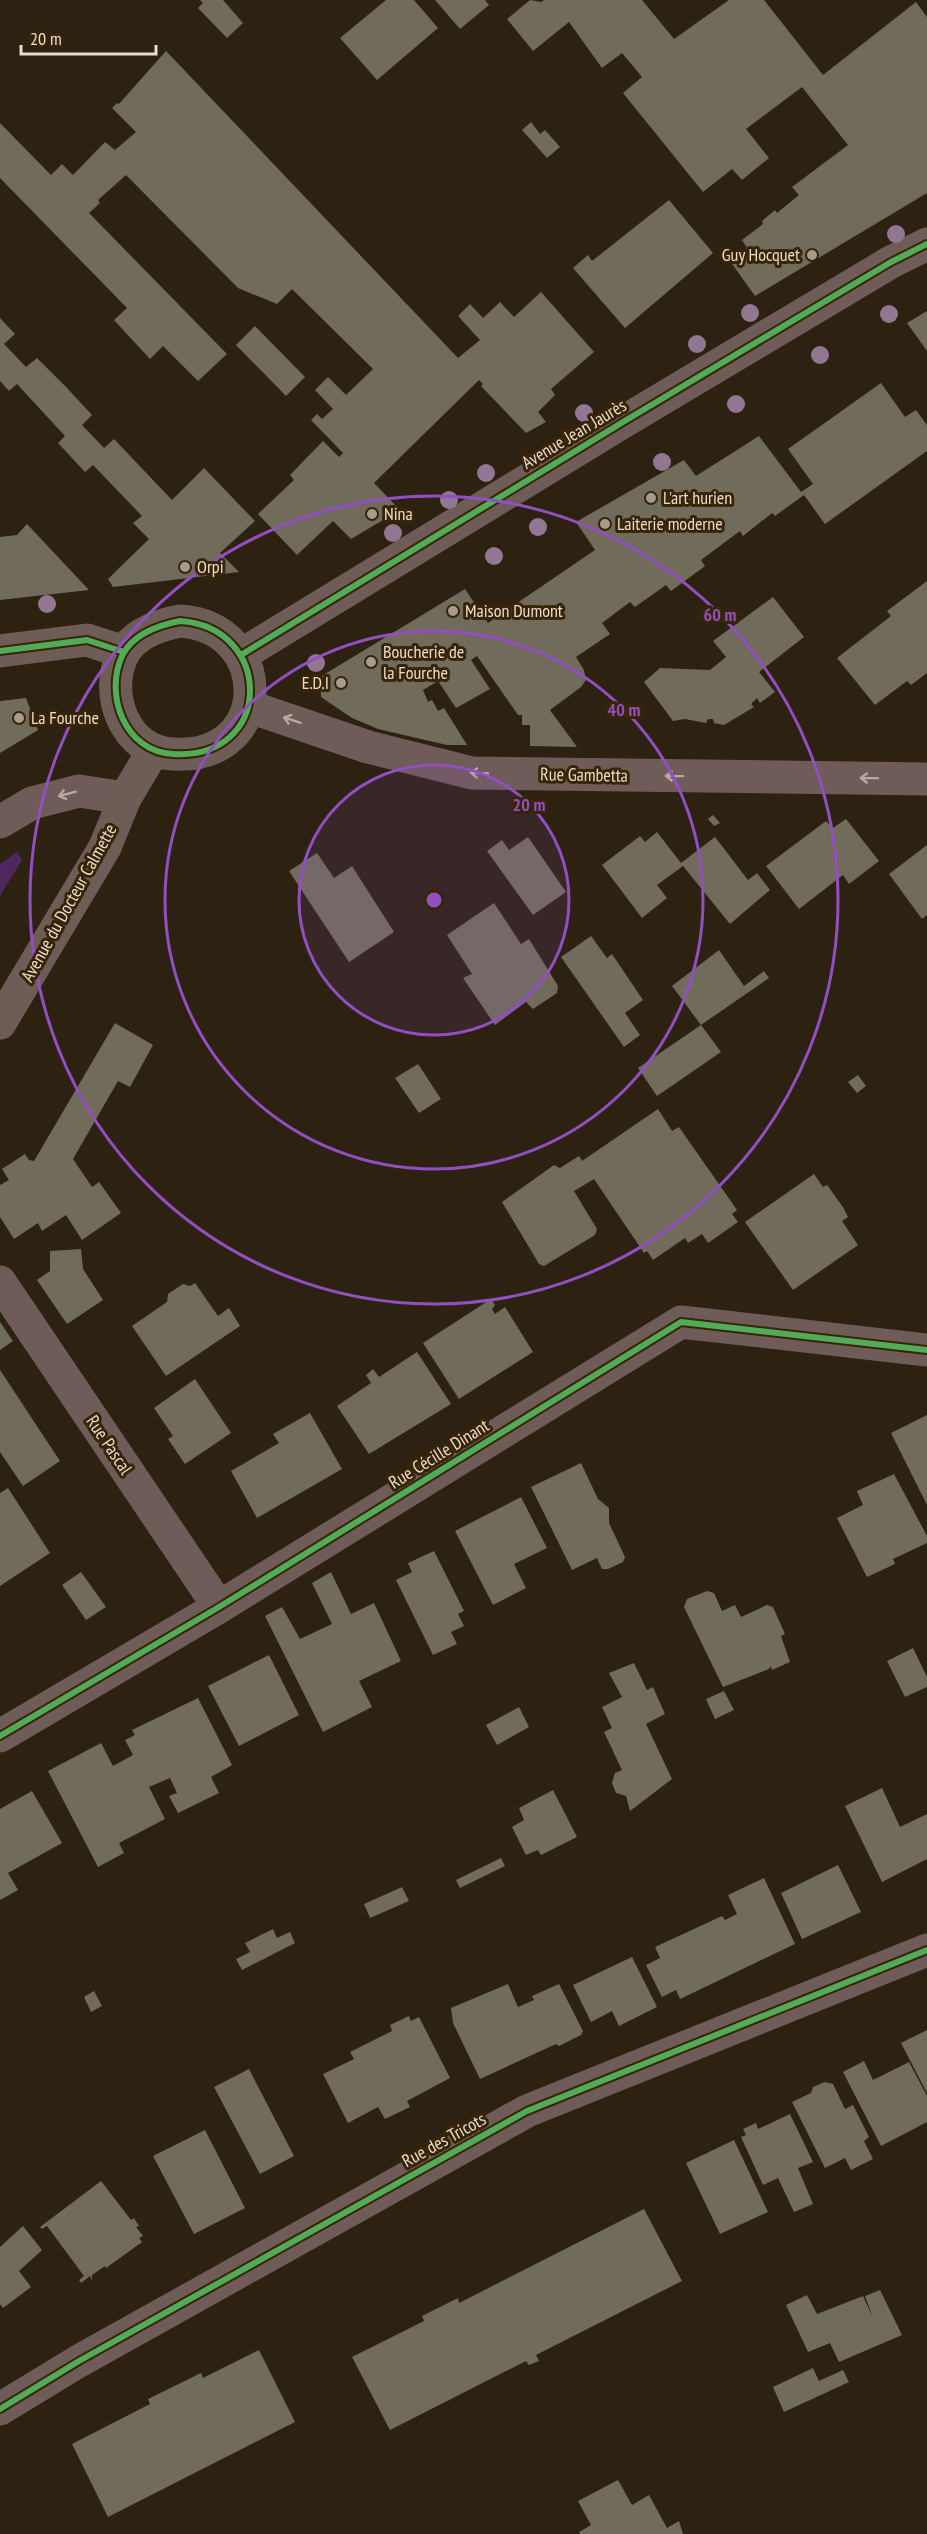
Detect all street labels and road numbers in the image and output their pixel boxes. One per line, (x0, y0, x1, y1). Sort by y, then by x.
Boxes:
street label: Avenue Jean Jaurès (517, 393, 630, 474)
street label: Rue Gambetta (540, 762, 628, 787)
street label: Avenue du Docteur Calmette (16, 820, 122, 986)
street label: Rue Pascal (81, 1411, 138, 1479)
street label: Rue Cécille Dinant (384, 1414, 493, 1494)
street label: Rue des Tricots (398, 2107, 490, 2172)

